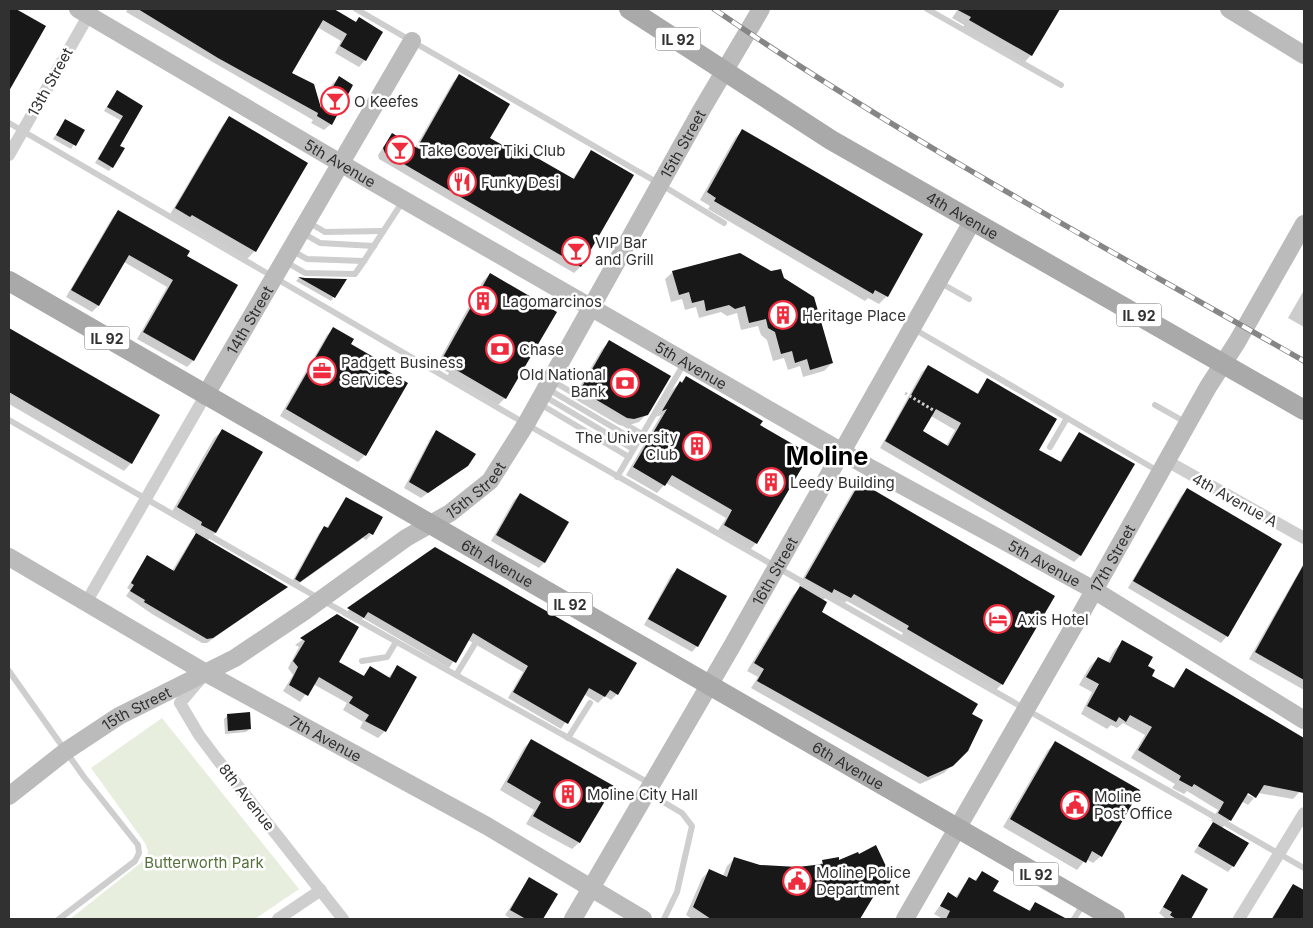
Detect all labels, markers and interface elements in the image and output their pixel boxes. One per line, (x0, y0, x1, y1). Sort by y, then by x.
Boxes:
road number: IL 92 (656, 28, 700, 50)
street label: 13th Street (23, 44, 77, 120)
bar icon: O Keefes (320, 86, 350, 116)
place label: O Keefes (354, 92, 419, 111)
street label: 15th Street (656, 106, 709, 181)
street label: 5th Avenue (301, 134, 379, 191)
bar icon: Take Cover Tiki Club (385, 135, 415, 165)
place label: Take Cover Tiki Club (419, 141, 565, 160)
restaurant icon: Funky Desi (447, 167, 477, 197)
place label: Funky Desi (481, 173, 559, 192)
street label: 4th Avenue (923, 187, 1002, 243)
place label: VIP Bar and Grill (595, 233, 654, 269)
bar icon: VIP Bar and Grill (561, 236, 591, 266)
street label: 14th Street (222, 282, 277, 358)
building icon: Lagomarcinos (468, 286, 498, 316)
place label: Lagomarcinos (502, 292, 602, 311)
building icon: Heritage Place (768, 300, 798, 330)
road number: IL 92 (1116, 304, 1162, 326)
place label: Heritage Place (802, 306, 906, 325)
road number: IL 92 (84, 326, 130, 349)
bank icon: Chase (485, 334, 515, 364)
street label: 5th Avenue (652, 337, 730, 393)
place label: Chase (519, 340, 564, 359)
place label: Padgett Business Services (341, 353, 464, 389)
office icon: Padgett Business Services (307, 356, 337, 386)
place label: Old National Bank (519, 365, 607, 401)
bank icon: Old National Bank (610, 368, 640, 398)
place label: The University Club (575, 428, 679, 464)
building icon: The University Club (682, 431, 712, 461)
district label: Moline (786, 441, 868, 471)
street label: 15th Street (443, 458, 509, 523)
building icon: Leedy Building (756, 467, 786, 497)
street label: 4th Avenue A (1189, 469, 1281, 531)
place label: Leedy Building (790, 473, 895, 492)
street label: 17th Street (1086, 521, 1139, 596)
street label: 16th Street (747, 533, 801, 609)
street label: 6th Avenue (458, 535, 537, 591)
street label: 5th Avenue (1005, 536, 1084, 590)
road number: IL 92 (548, 592, 592, 616)
hotel icon: Axis Hotel (983, 604, 1013, 634)
place label: Axis Hotel (1017, 610, 1089, 629)
street label: 15th Street (98, 682, 174, 734)
street label: 7th Avenue (286, 711, 365, 766)
street label: 6th Avenue (809, 737, 888, 793)
street label: 8th Avenue (215, 760, 279, 834)
building icon: Moline City Hall (553, 779, 583, 809)
place label: Moline City Hall (587, 785, 698, 804)
place label: Moline Post Office (1094, 787, 1172, 823)
public building icon: Moline Post Office (1060, 790, 1090, 820)
park label: Butterworth Park (144, 853, 265, 872)
road number: IL 92 (1014, 862, 1058, 886)
place label: Moline Police Department (816, 863, 911, 899)
public building icon: Moline Police Department (782, 866, 812, 896)

